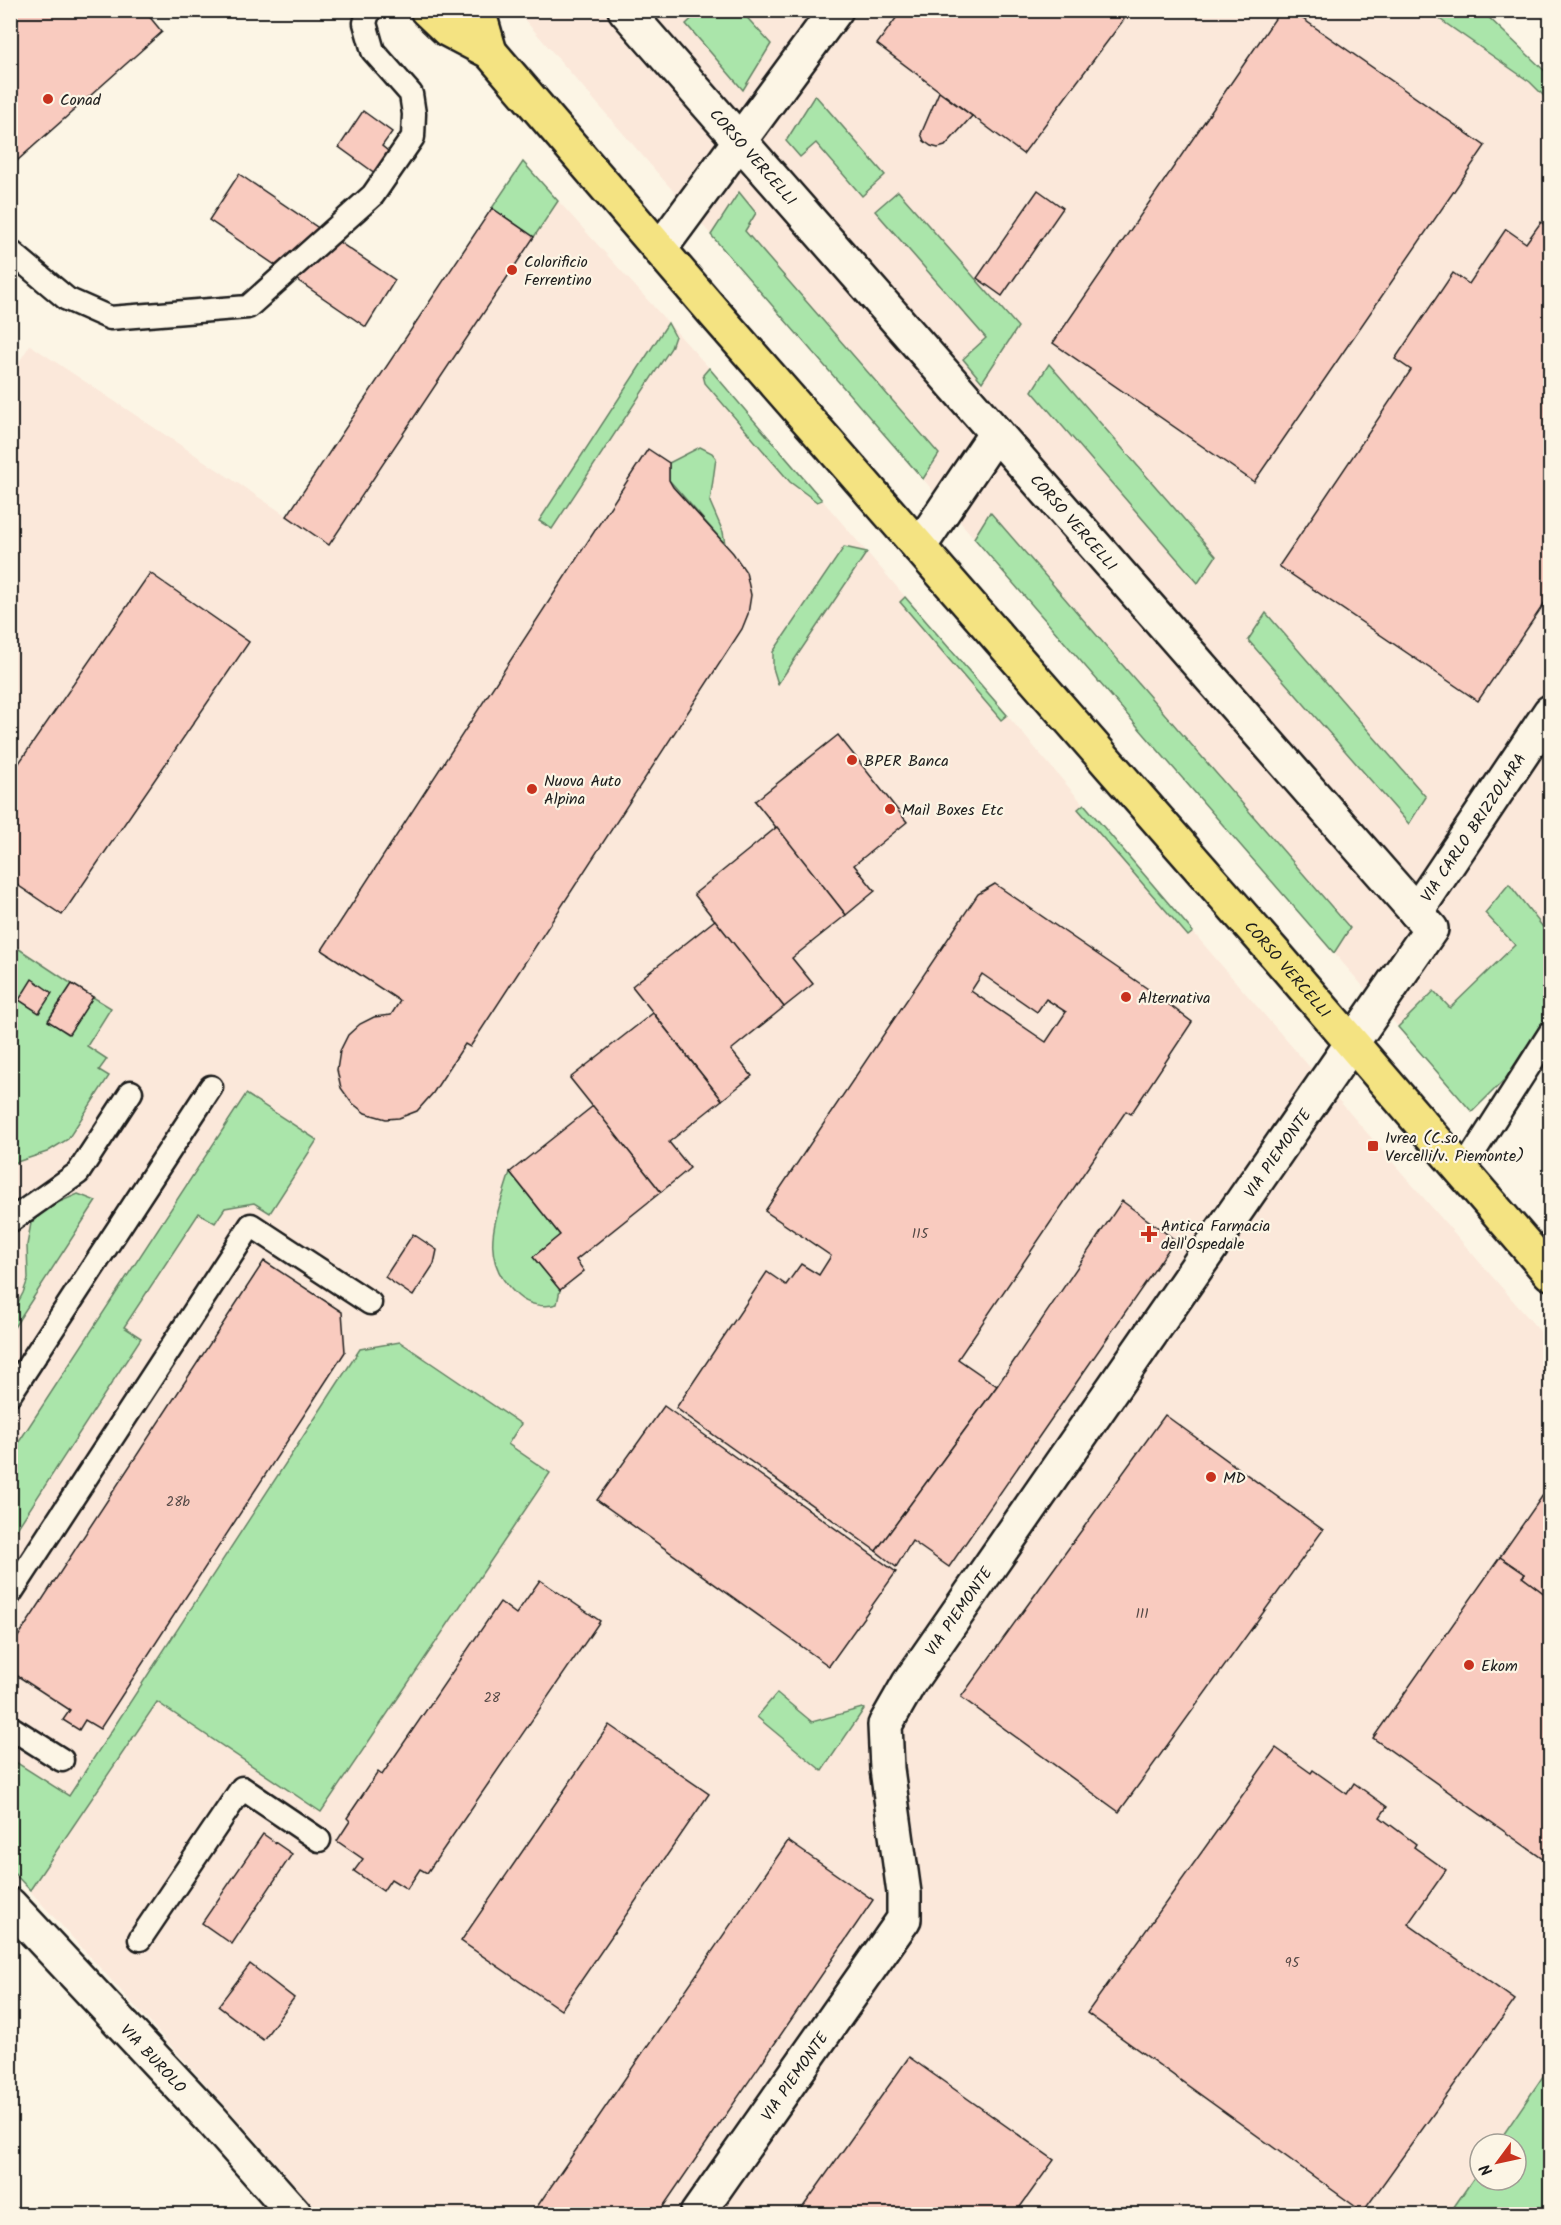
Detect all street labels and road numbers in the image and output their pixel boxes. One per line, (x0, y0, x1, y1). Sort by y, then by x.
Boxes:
street label: CORSO VERCELLI (703, 103, 802, 212)
street label: CORSO VERCELLI (1023, 469, 1123, 577)
street label: VIA CARLO BRIZZOLARA (1415, 748, 1533, 908)
street label: CORSO VERCELLI (1237, 916, 1336, 1024)
street label: VIA PIEMONTE (1238, 1104, 1319, 1204)
street label: VIA PIEMONTE (919, 1562, 1000, 1662)
street label: VIA BUROLO (114, 2019, 192, 2100)
street label: VIA PIEMONTE (755, 2027, 836, 2127)

